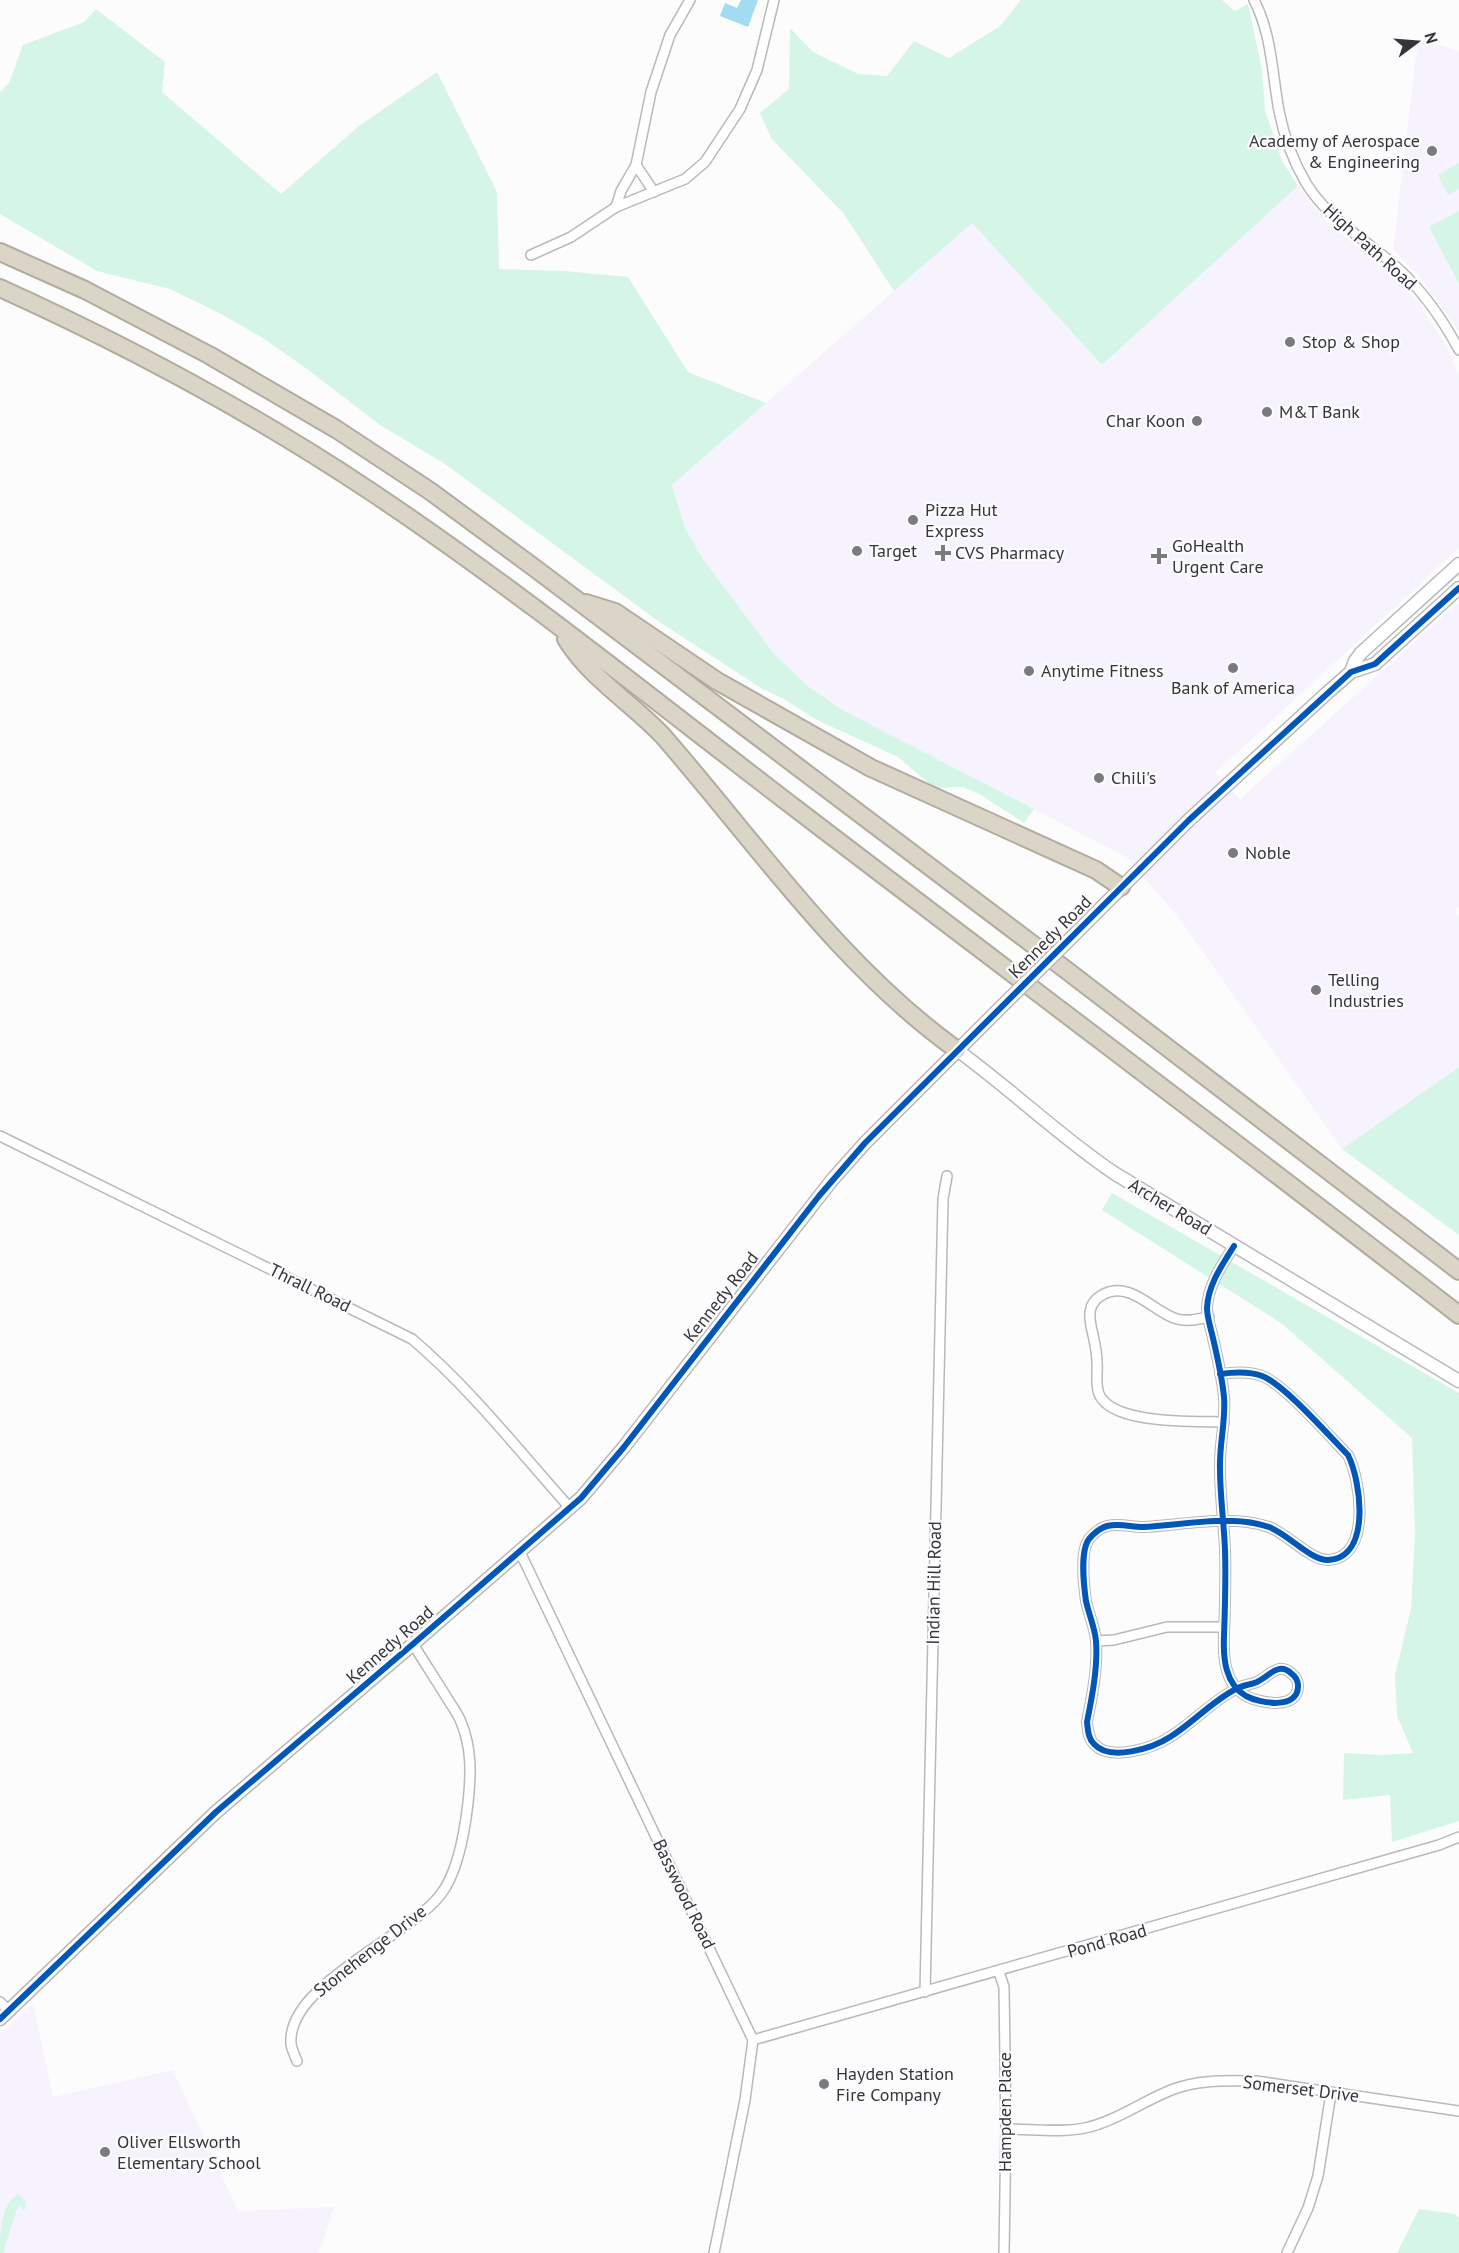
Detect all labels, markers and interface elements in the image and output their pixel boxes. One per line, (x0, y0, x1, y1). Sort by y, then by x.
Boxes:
north arrow (1387, 12, 1447, 72)
text: N (1420, 30, 1442, 46)
place label: Academy of Aerospace & Engineering (1249, 129, 1420, 173)
marker: Academy of Aerospace & Engineering (1425, 144, 1439, 158)
street label: High Path Road (1319, 198, 1422, 295)
place label: Stop & Shop (1302, 330, 1400, 353)
marker: Stop & Shop (1283, 335, 1297, 349)
place label: M&T Bank (1279, 400, 1360, 423)
marker: M&T Bank (1260, 405, 1274, 419)
place label: Char Koon (1106, 409, 1185, 432)
marker: Char Koon (1190, 414, 1204, 428)
place label: Pizza Hut Express (925, 498, 998, 542)
marker: Pizza Hut Express (906, 513, 920, 527)
place label: GoHealth Urgent Care (1172, 534, 1264, 578)
place label: Target (869, 539, 917, 562)
place label: CVS Pharmacy (955, 541, 1065, 564)
marker: Target (850, 544, 864, 558)
marker: CVS Pharmacy (936, 546, 950, 560)
marker: GoHealth Urgent Care (1150, 547, 1168, 565)
place label: Anytime Fitness (1041, 659, 1164, 682)
marker: Bank of America (1226, 661, 1240, 675)
marker: Anytime Fitness (1022, 664, 1036, 678)
place label: Bank of America (1171, 676, 1295, 699)
place label: Chili's (1111, 766, 1156, 789)
marker: Chili's (1092, 771, 1106, 785)
place label: Noble (1245, 841, 1291, 864)
marker: Noble (1226, 846, 1240, 860)
street label: Kennedy Road (1003, 890, 1096, 983)
place label: Telling Industries (1328, 968, 1404, 1012)
marker: Telling Industries (1309, 983, 1323, 997)
street label: Archer Road (1125, 1173, 1216, 1240)
street label: Kennedy Road (678, 1247, 763, 1346)
street label: Thrall Road (265, 1258, 355, 1317)
street label: Indian Hill Road (921, 1521, 946, 1645)
street label: Kennedy Road (341, 1600, 438, 1689)
street label: Basswood Road (648, 1835, 721, 1953)
street label: Stonehenge Drive (309, 1899, 431, 2002)
street label: Pond Road (1065, 1918, 1149, 1963)
street label: Hampden Place (993, 2052, 1016, 2172)
place label: Hayden Station Fire Company (836, 2062, 954, 2106)
street label: Somerset Drive (1242, 2070, 1361, 2107)
marker: Hayden Station Fire Company (817, 2077, 831, 2091)
place label: Oliver Ellsworth Elementary School (117, 2130, 261, 2174)
marker: Oliver Ellsworth Elementary School (98, 2145, 112, 2159)

